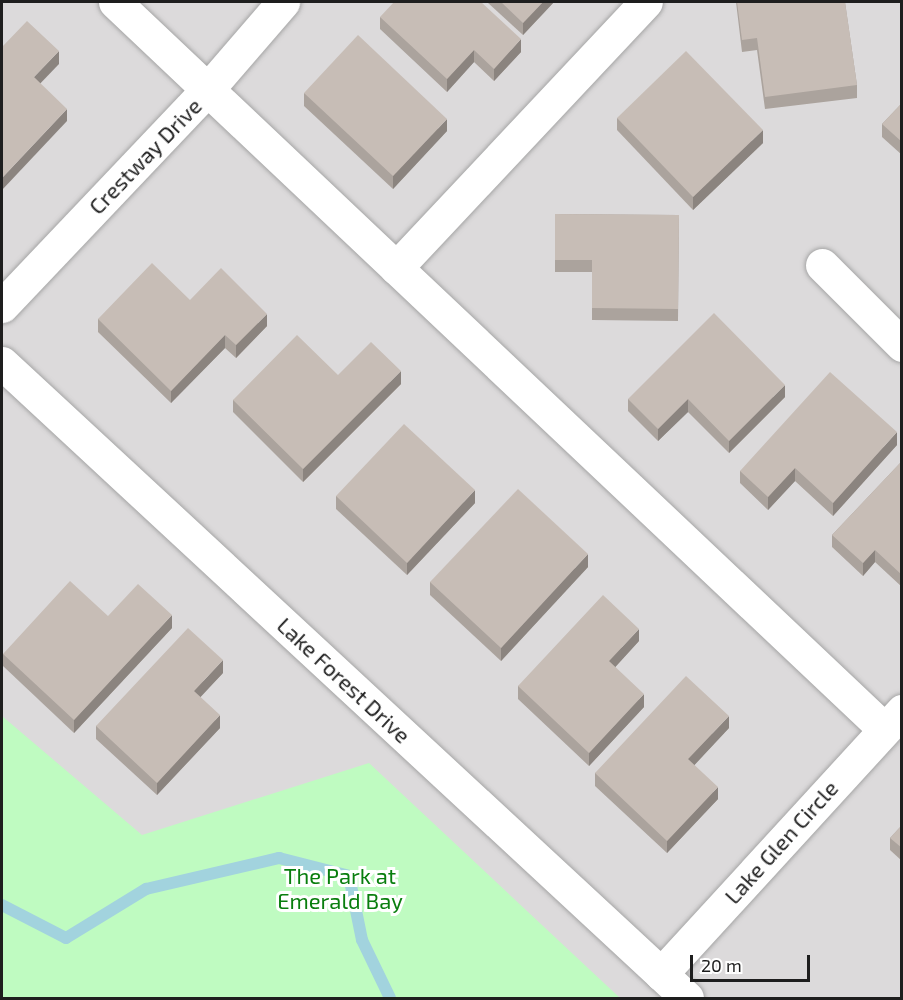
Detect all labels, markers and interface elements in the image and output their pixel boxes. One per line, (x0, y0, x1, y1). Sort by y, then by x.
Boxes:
street label: Crestway Drive (83, 92, 207, 220)
street label: Lake Forest Drive (272, 612, 416, 748)
street label: Lake Glen Circle (719, 775, 843, 909)
park label: The Park at Emerald Bay (277, 862, 403, 914)
scale bar (693, 943, 813, 981)
text: 20 m (701, 954, 742, 976)

